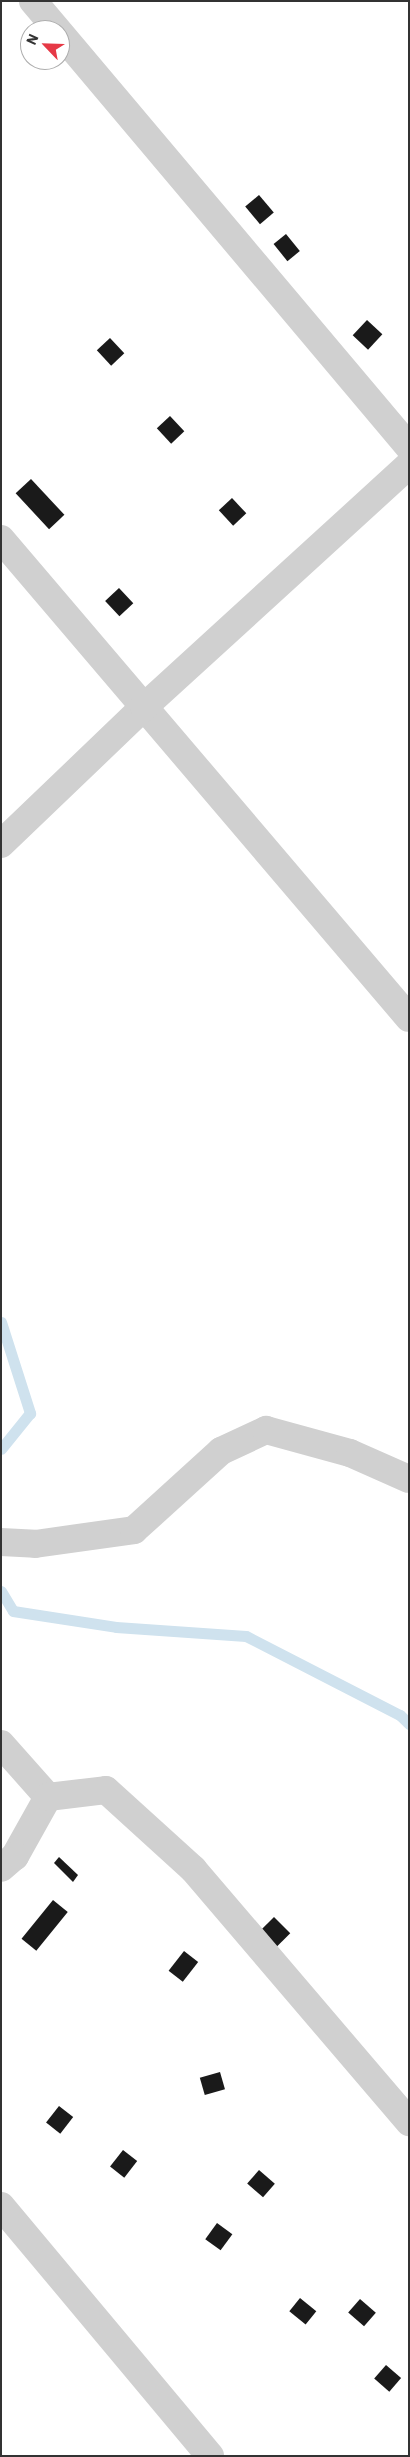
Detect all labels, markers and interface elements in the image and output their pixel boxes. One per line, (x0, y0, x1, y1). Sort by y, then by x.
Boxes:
north arrow (20, 20, 70, 70)
text: N (22, 31, 42, 48)

